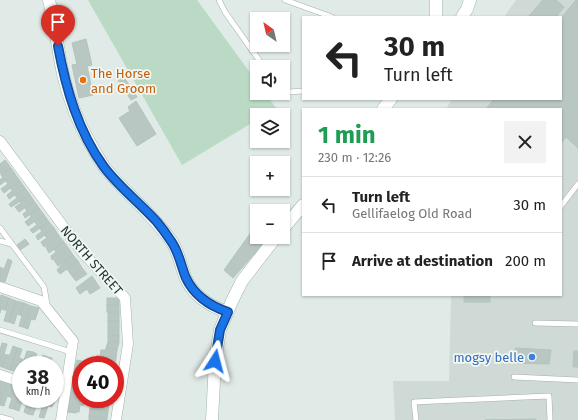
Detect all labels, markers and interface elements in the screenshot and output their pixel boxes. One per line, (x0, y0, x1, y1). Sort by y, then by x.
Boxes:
pin (41, 5, 75, 46)
icon: arrive (47, 11, 69, 33)
north arrow (250, 12, 290, 52)
map controls (250, 12, 290, 244)
text: 30 m (384, 30, 445, 63)
icon: left (318, 32, 370, 84)
button: sound (250, 60, 290, 100)
text: Turn left (384, 64, 453, 86)
place label: The Horse and Groom (91, 66, 156, 96)
marker: The Horse and Groom (78, 75, 88, 85)
button: layers (250, 108, 290, 148)
text: 1 min (318, 121, 376, 149)
button: close (504, 121, 546, 163)
text: 230 m · 12:26 (318, 150, 391, 165)
button: + (250, 156, 290, 196)
text: Turn left (352, 188, 410, 206)
icon: left (318, 194, 340, 216)
text: 30 m (513, 196, 546, 214)
button: − (250, 204, 290, 244)
text: Gellifaelog Old Road (352, 206, 472, 221)
street label: NORTH STREET (58, 223, 126, 298)
icon: arrive (318, 250, 340, 272)
text: Arrive at destination (352, 252, 493, 270)
text: 200 m (505, 252, 546, 270)
position arrow (194, 340, 236, 382)
place label: mogsy belle (453, 350, 524, 365)
marker: mogsy belle (527, 352, 537, 362)
speed limit sign: 40 (72, 356, 124, 408)
text: 38 (27, 365, 49, 389)
text: km/h (26, 386, 50, 398)

